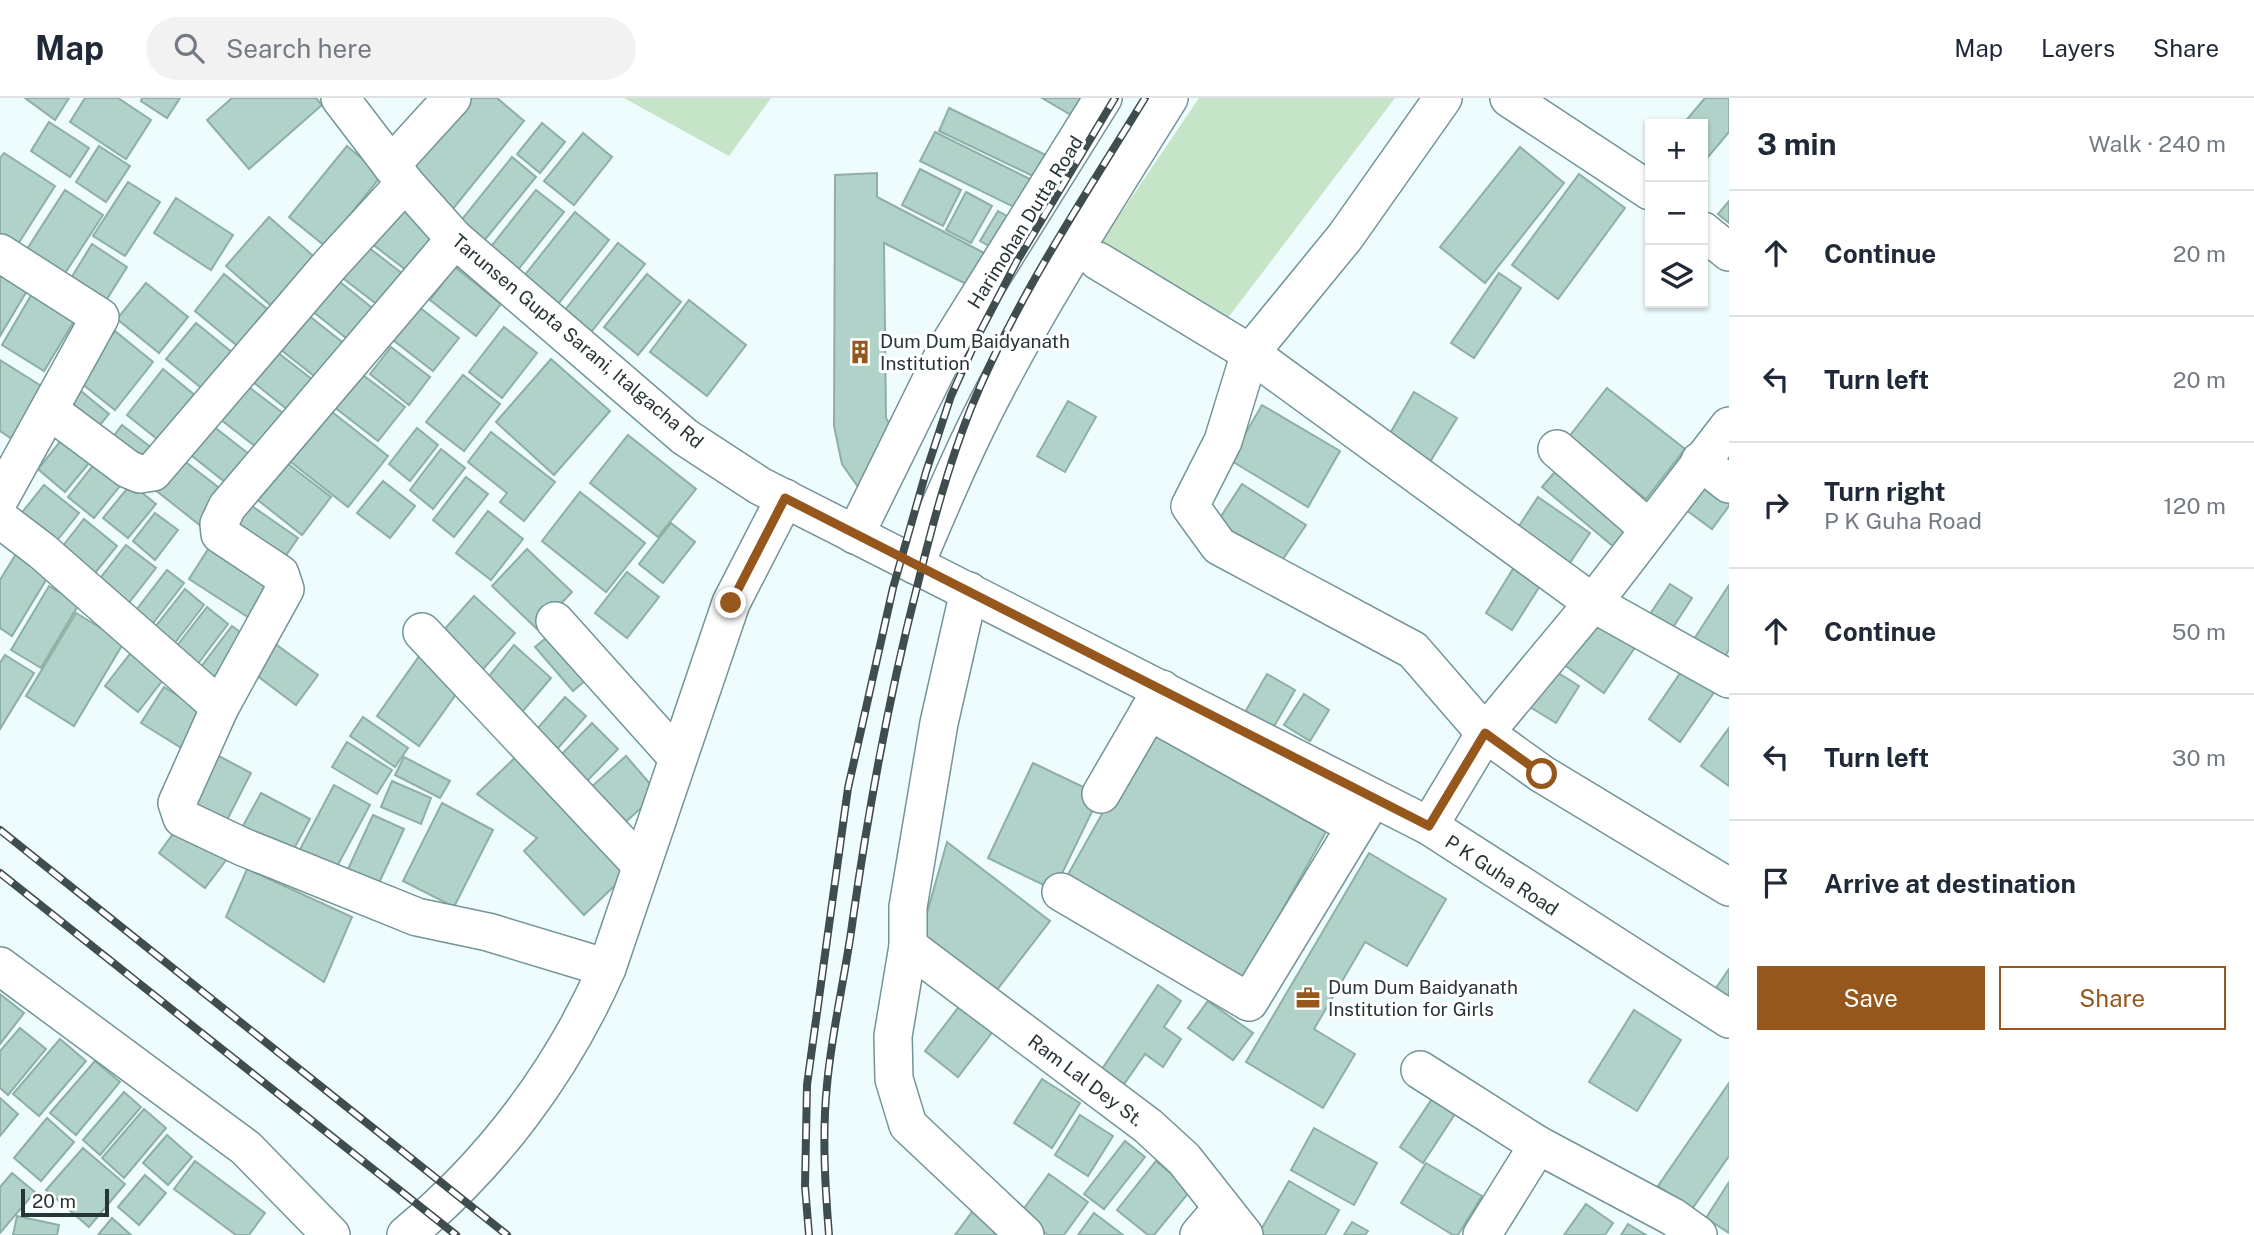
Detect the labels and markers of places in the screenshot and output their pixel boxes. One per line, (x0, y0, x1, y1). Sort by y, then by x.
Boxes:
place label: Dum Dum Baidyanath Institution (880, 330, 1070, 374)
building icon: Dum Dum Baidyanath Institution (846, 338, 874, 366)
place label: Dum Dum Baidyanath Institution for Girls (1328, 976, 1518, 1020)
office icon: Dum Dum Baidyanath Institution for Girls (1294, 984, 1322, 1012)

